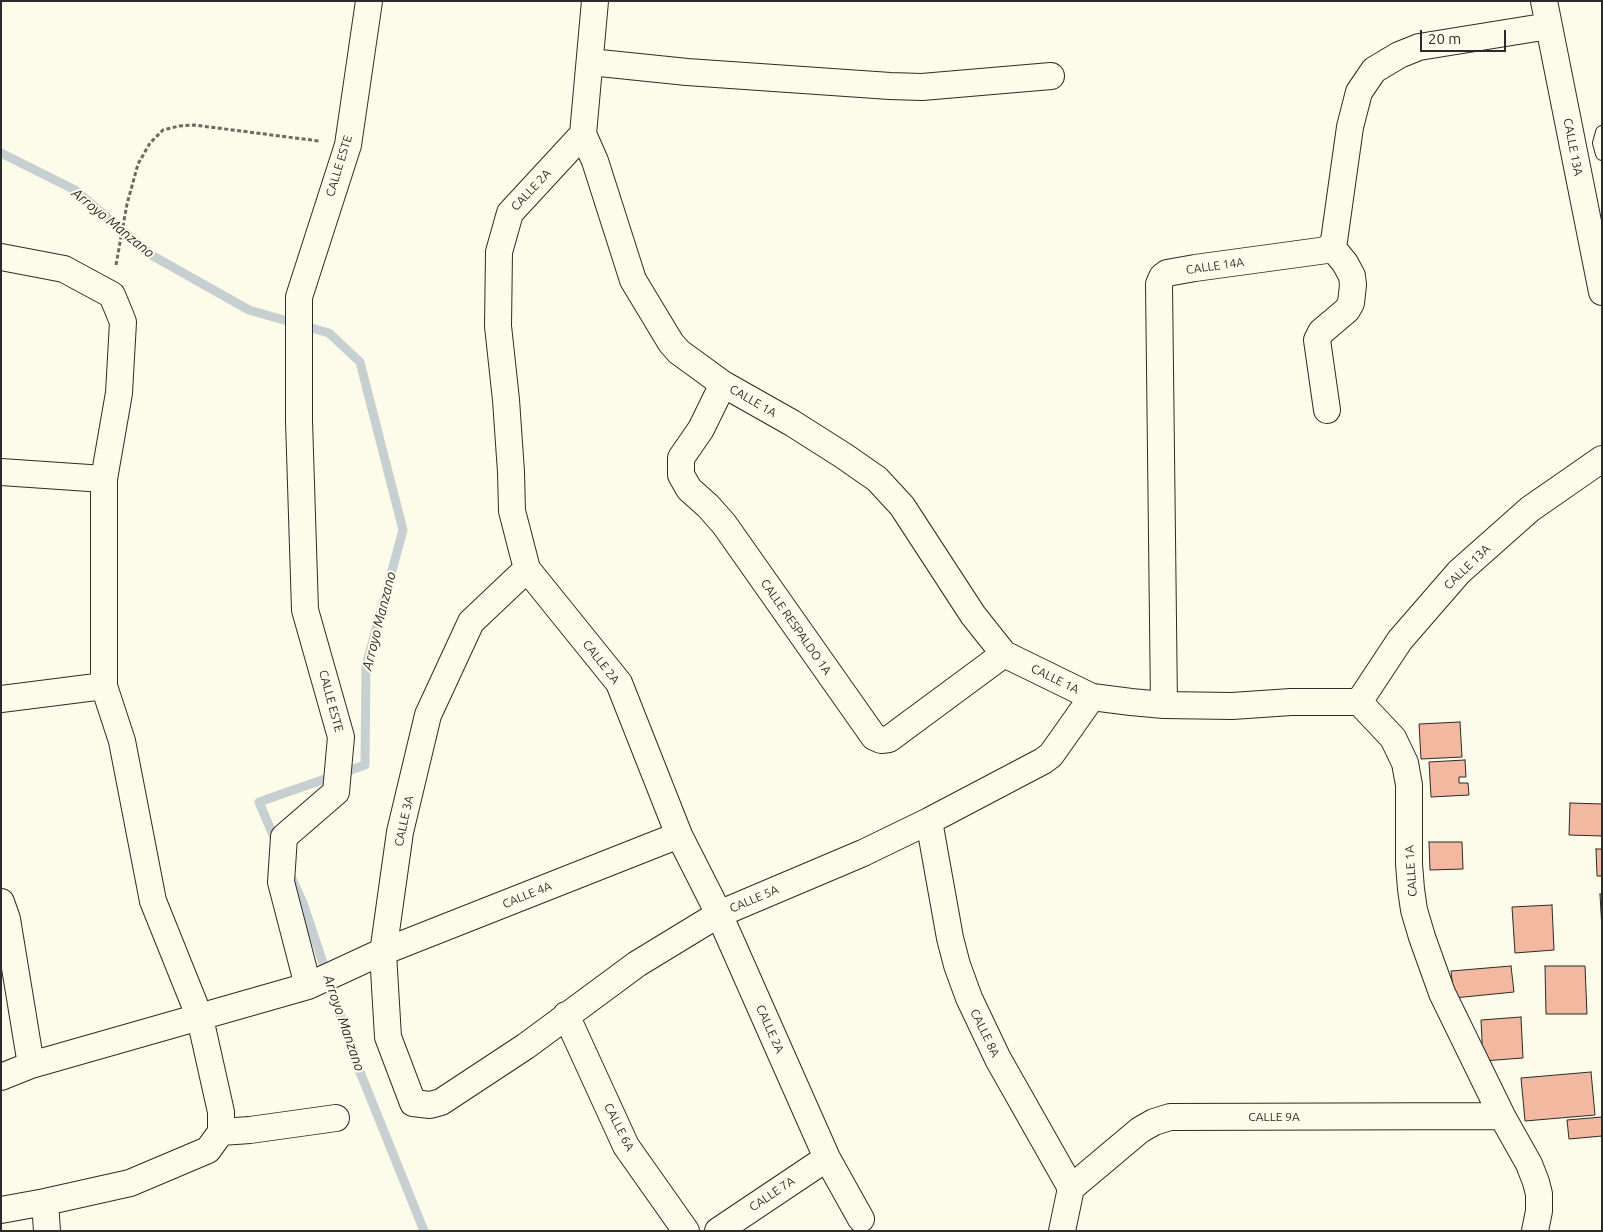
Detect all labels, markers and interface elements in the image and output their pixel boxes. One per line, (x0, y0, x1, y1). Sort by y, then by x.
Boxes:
scale bar (1423, 20, 1509, 52)
text: 20 m (1428, 30, 1461, 47)
street label: CALLE 13A (1560, 117, 1586, 177)
street label: CALLE ESTE (323, 134, 355, 198)
street label: CALLE 2A (508, 166, 554, 214)
water label: Arroyo Manzano (68, 185, 158, 261)
street label: CALLE 14A (1185, 255, 1245, 277)
street label: CALLE 1A (727, 382, 779, 420)
street label: CALLE 13A (1441, 542, 1493, 592)
water label: Arroyo Manzano (359, 570, 399, 672)
street label: CALLE RESPALDO 1A (758, 576, 834, 678)
street label: CALLE 2A (579, 637, 623, 687)
street label: CALLE 1A (1029, 661, 1081, 697)
street label: CALLE ESTE (316, 668, 346, 734)
street label: CALLE 3A (392, 794, 416, 848)
street label: CALLE 1A (1402, 845, 1420, 897)
street label: CALLE 4A (500, 879, 554, 911)
street label: CALLE 5A (727, 882, 781, 916)
water label: Arroyo Manzano (320, 973, 368, 1073)
street label: CALLE 2A (753, 1002, 787, 1056)
street label: CALLE 8A (967, 1007, 1003, 1059)
street label: CALLE 6A (601, 1101, 637, 1153)
street label: CALLE 9A (1248, 1110, 1300, 1124)
street label: CALLE 7A (747, 1174, 797, 1214)

